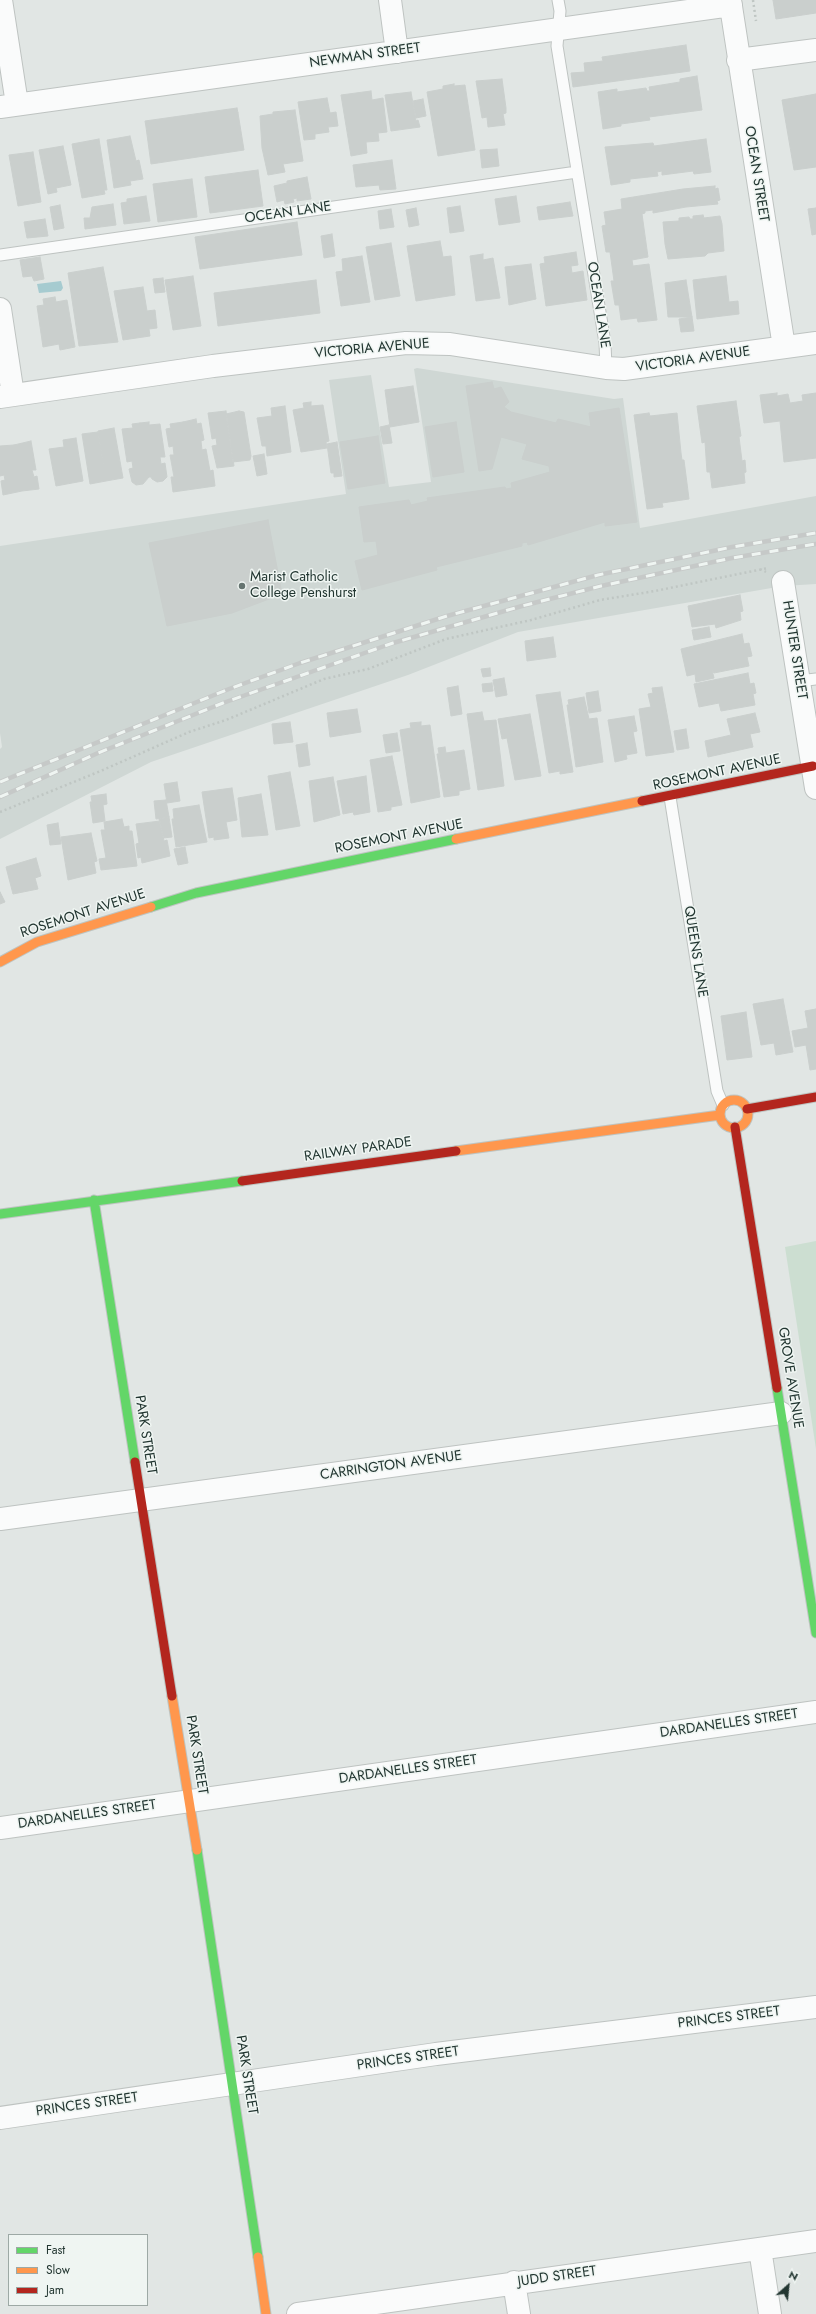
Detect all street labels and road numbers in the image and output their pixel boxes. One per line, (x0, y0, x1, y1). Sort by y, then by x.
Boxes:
street label: NEWMAN STREET (308, 40, 422, 72)
street label: OCEAN STREET (740, 125, 772, 223)
street label: OCEAN LANE (244, 199, 332, 227)
street label: OCEAN LANE (583, 261, 613, 349)
street label: VICTORIA AVENUE (314, 336, 430, 362)
street label: VICTORIA AVENUE (635, 344, 751, 376)
street label: HUNTER STREET (778, 599, 810, 701)
street label: ROSEMONT AVENUE (652, 751, 782, 795)
street label: ROSEMONT AVENUE (333, 816, 465, 858)
street label: ROSEMONT AVENUE (18, 886, 148, 942)
street label: QUEENS LANE (679, 905, 711, 999)
street label: RAILWAY PARADE (303, 1134, 413, 1166)
street label: GROVE AVENUE (774, 1326, 806, 1430)
street label: PARK STREET (130, 1394, 160, 1476)
street label: CARRINGTON AVENUE (319, 1448, 463, 1484)
street label: DARDANELLES STREET (659, 1706, 799, 1742)
street label: PARK STREET (181, 1714, 211, 1796)
street label: DARDANELLES STREET (338, 1752, 478, 1788)
street label: DARDANELLES STREET (17, 1797, 157, 1833)
street label: PRINCES STREET (677, 2003, 781, 2033)
street label: PARK STREET (231, 2034, 261, 2116)
street label: PRINCES STREET (356, 2044, 460, 2074)
street label: PRINCES STREET (35, 2090, 139, 2120)
street label: JUDD STREET (517, 2263, 597, 2291)

